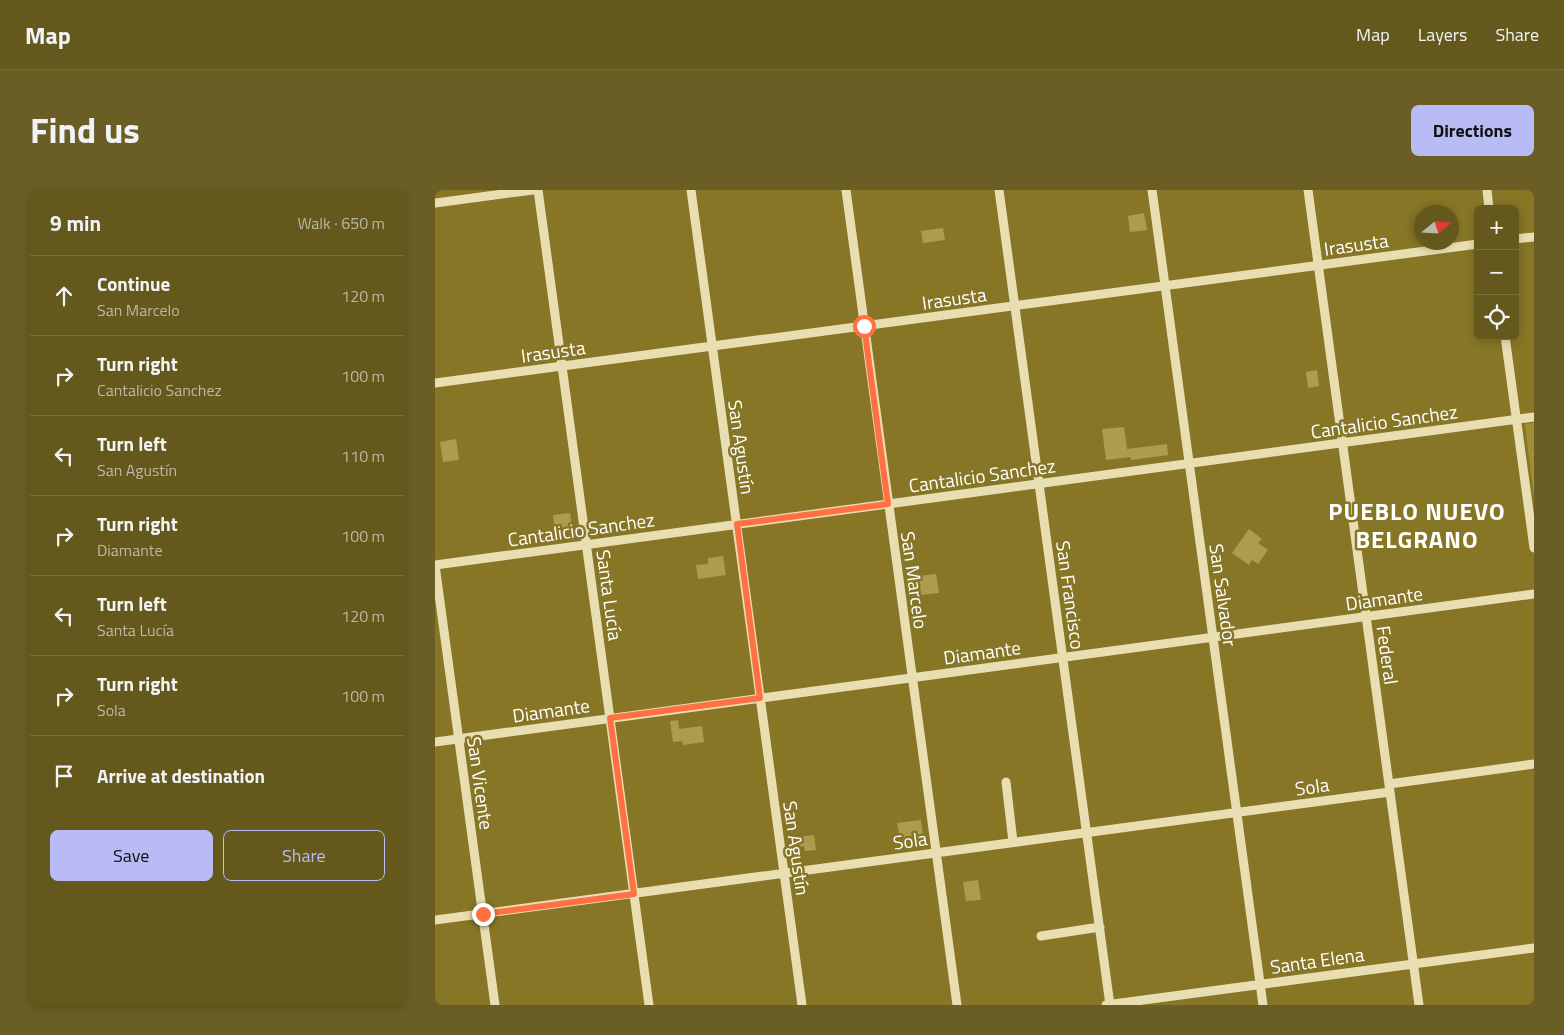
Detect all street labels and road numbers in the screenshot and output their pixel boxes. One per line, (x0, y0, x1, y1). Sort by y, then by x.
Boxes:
street label: Irasusta (1322, 225, 1391, 263)
street label: Irasusta (920, 279, 989, 317)
street label: Irasusta (519, 332, 588, 370)
street label: Cantalicio Sanchez (1309, 396, 1459, 446)
street label: San Agustín (721, 398, 763, 496)
street label: Cantalicio Sanchez (907, 450, 1057, 500)
street label: Cantalicio Sanchez (506, 504, 656, 554)
street label: San Marcelo (894, 529, 936, 631)
street label: San Francisco (1049, 539, 1093, 651)
street label: San Salvador (1202, 542, 1246, 649)
street label: Santa Lucía (589, 548, 631, 643)
street label: Diamante (1343, 578, 1425, 618)
street label: Federal (1370, 624, 1406, 686)
street label: Diamante (941, 632, 1023, 672)
street label: Diamante (510, 690, 592, 730)
street label: San Vicente (460, 735, 502, 831)
street label: Sola (1293, 769, 1331, 803)
street label: San Agustín (776, 799, 818, 897)
street label: Sola (891, 823, 929, 857)
street label: Santa Elena (1268, 939, 1366, 981)

